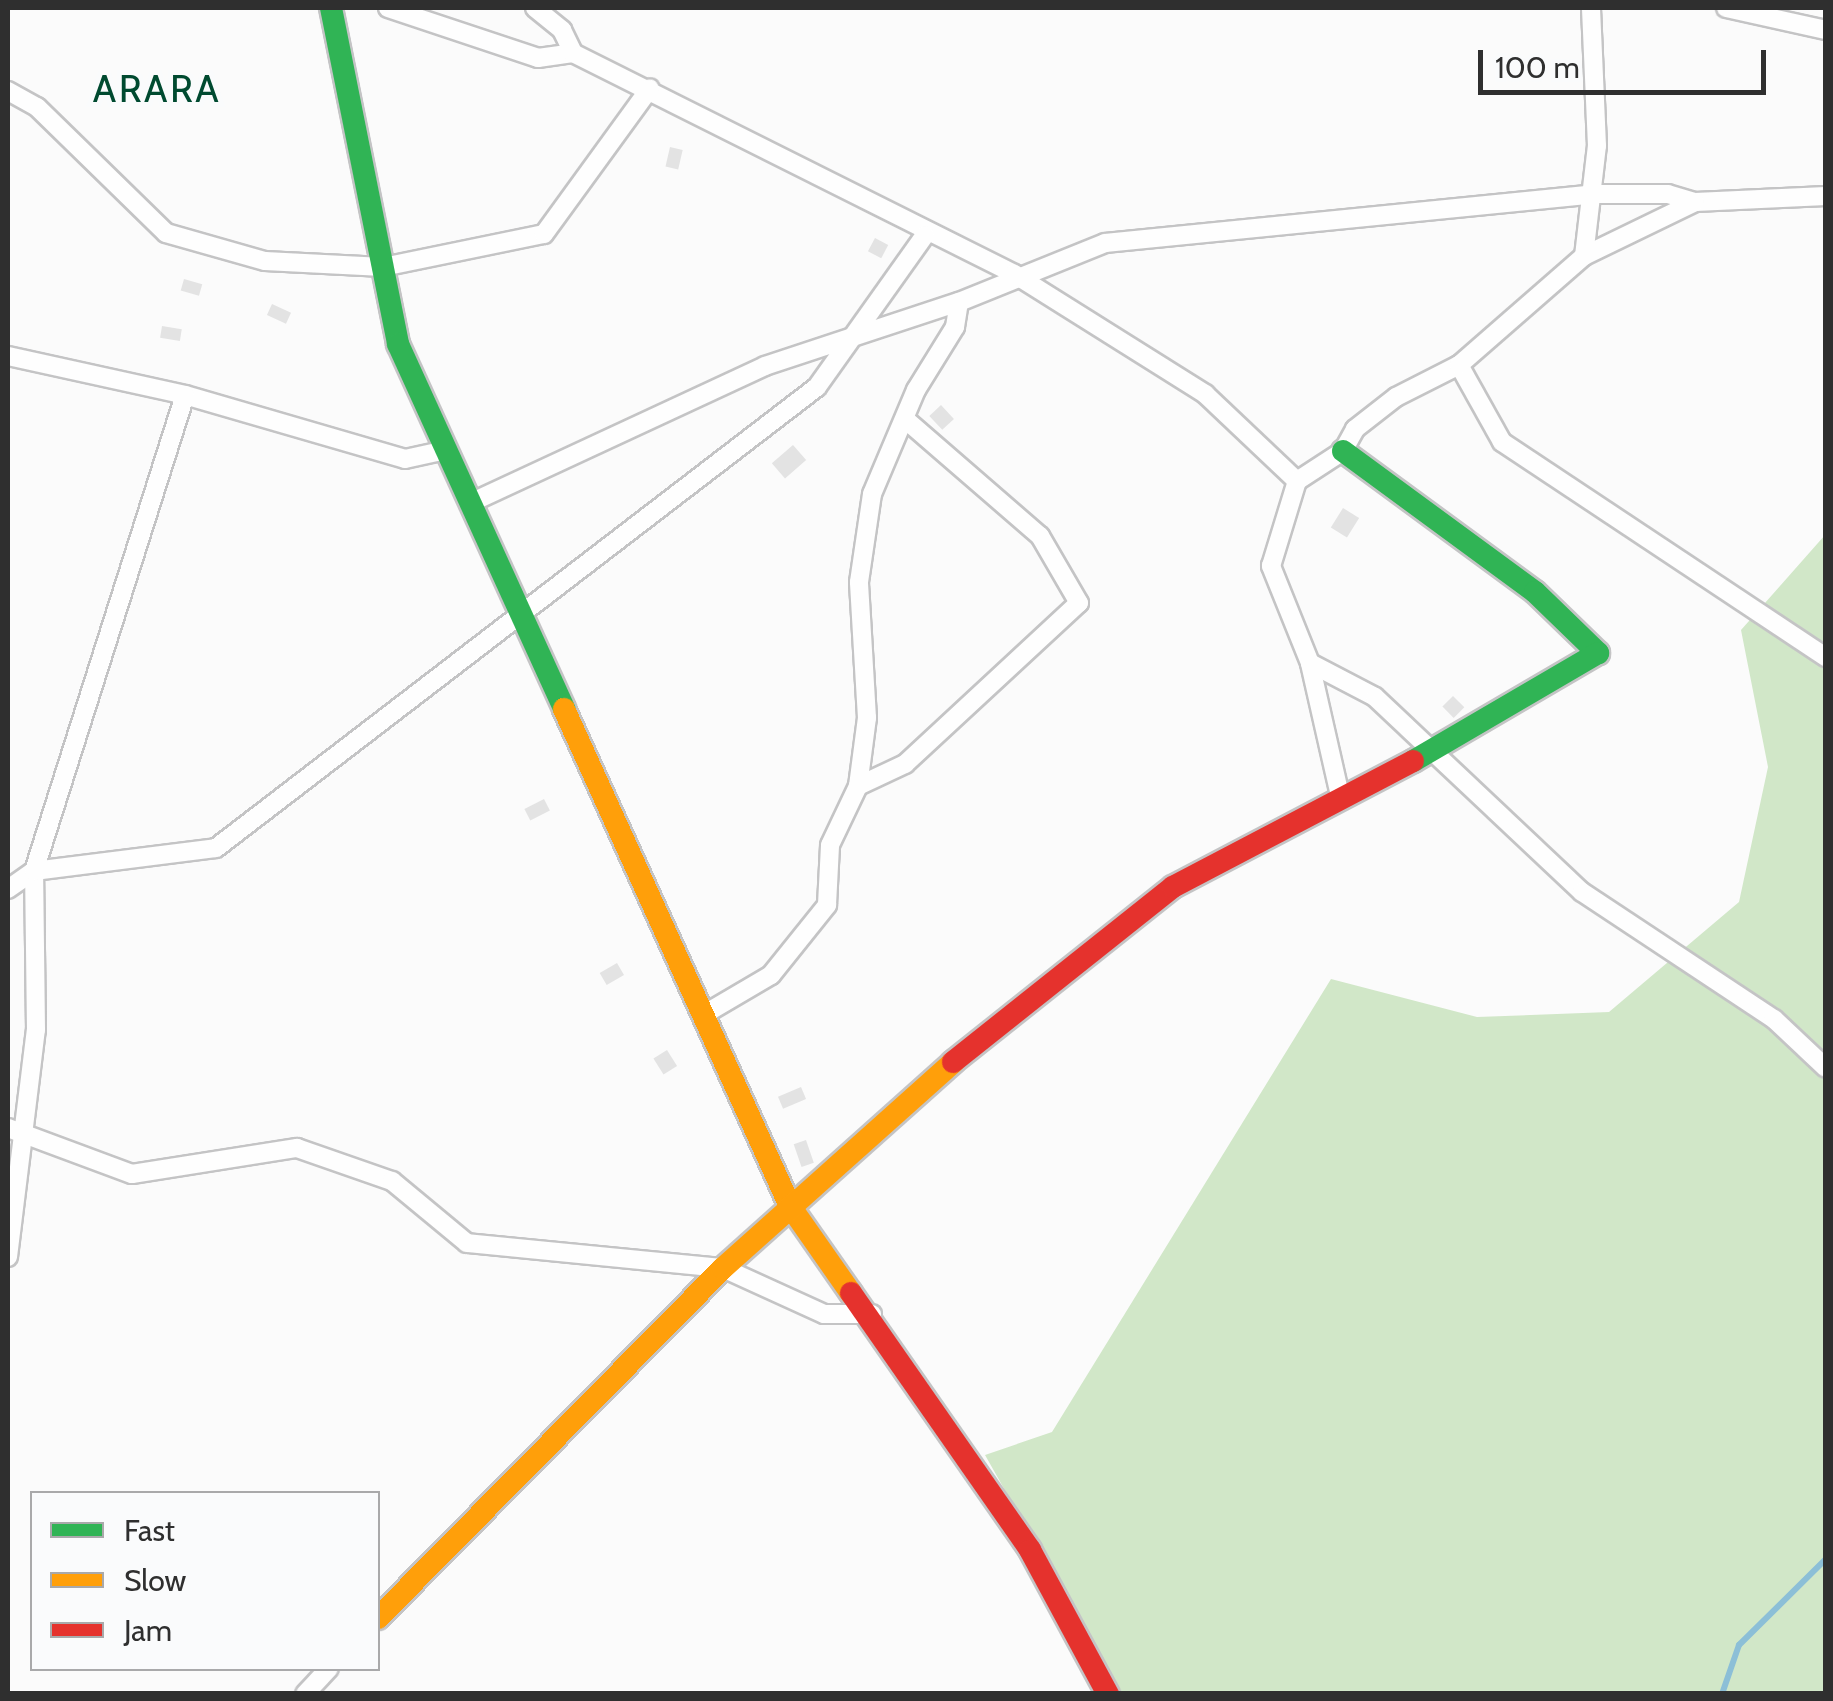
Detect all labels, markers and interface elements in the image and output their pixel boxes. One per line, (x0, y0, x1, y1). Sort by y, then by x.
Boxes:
scale bar (1483, 30, 1770, 92)
text: 100 m (1495, 49, 1580, 86)
district label: ARARA (93, 66, 221, 112)
legend (30, 1491, 380, 1671)
text: Fast (124, 1512, 175, 1549)
text: Slow (124, 1562, 186, 1599)
text: Jam (124, 1612, 172, 1649)

